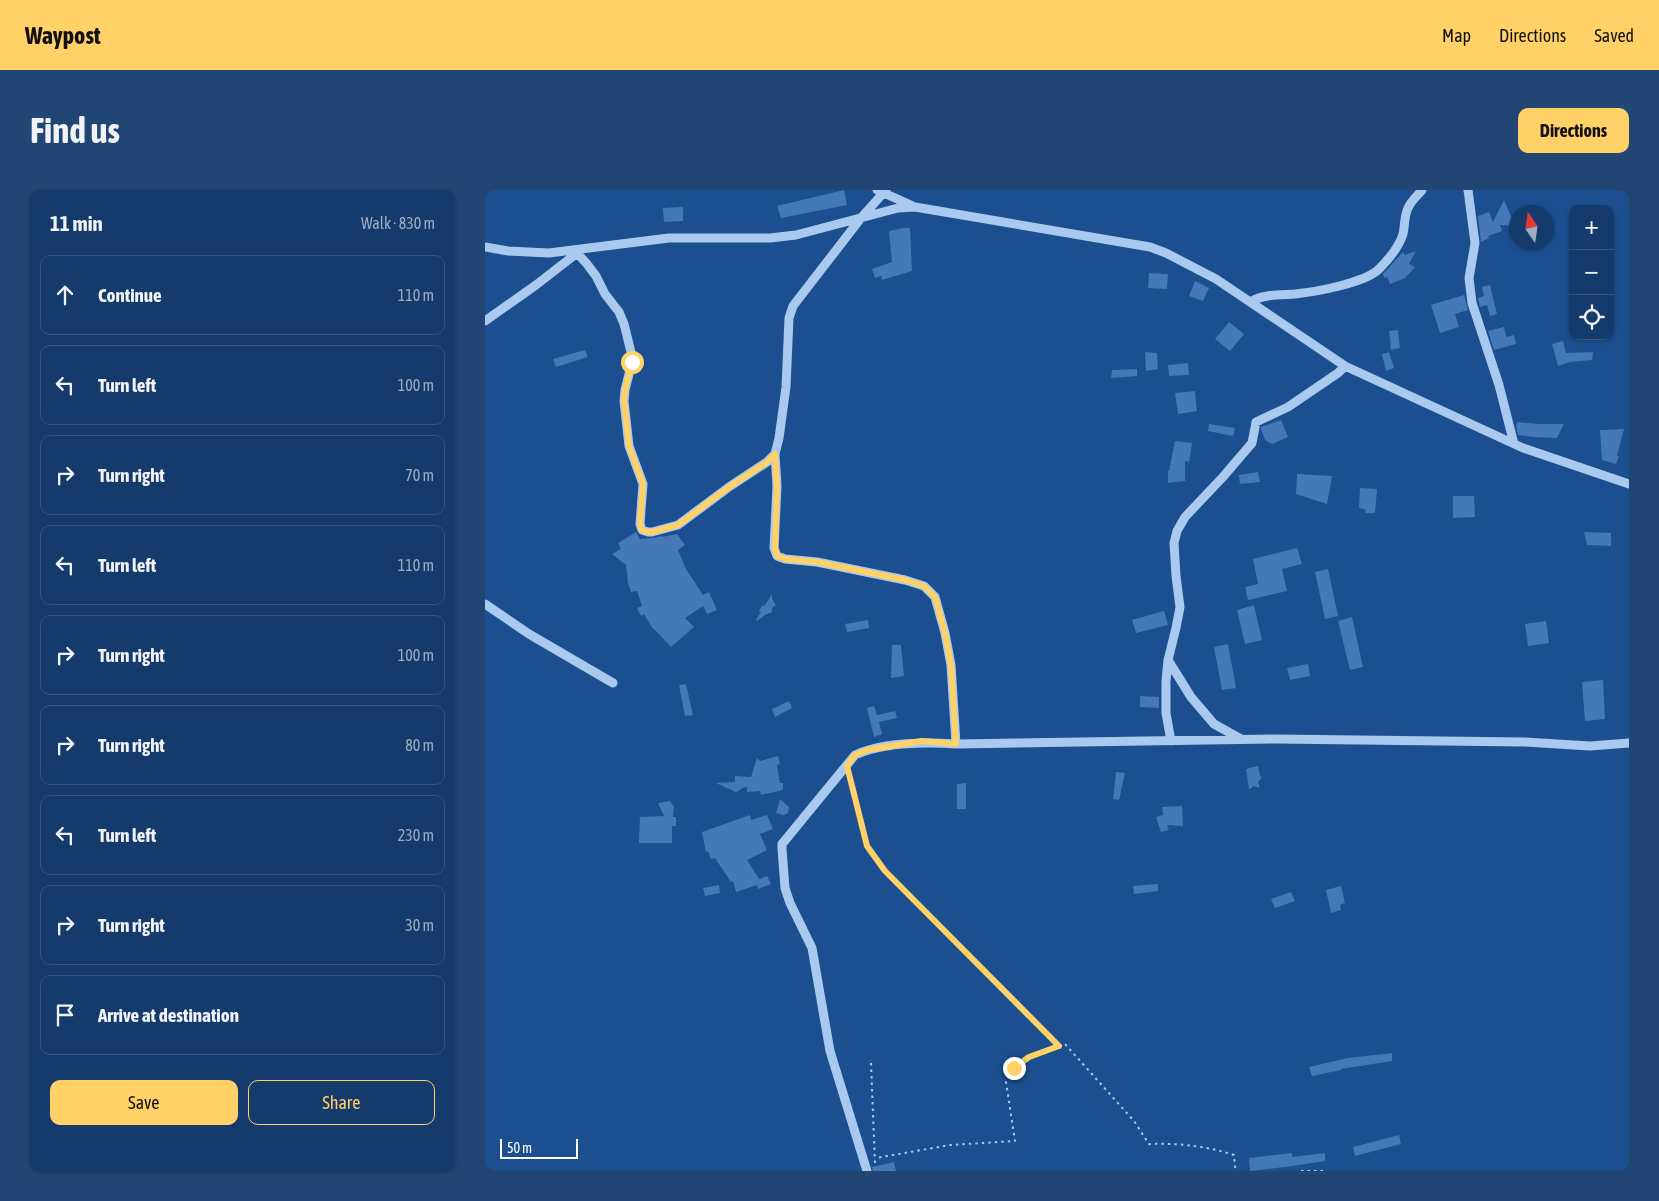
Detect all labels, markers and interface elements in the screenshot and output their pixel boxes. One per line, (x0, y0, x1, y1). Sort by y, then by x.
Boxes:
text: Waypost (25, 22, 101, 49)
text: Map (1442, 25, 1471, 46)
text: Directions (1499, 25, 1566, 46)
text: Saved (1594, 25, 1634, 46)
button: Directions (1518, 108, 1629, 153)
text: Find us (30, 110, 120, 150)
north arrow (1509, 205, 1554, 250)
map controls (1569, 205, 1614, 340)
button: + (1569, 205, 1614, 250)
text: 11 min (50, 211, 103, 235)
text: Walk · 830 m (361, 214, 435, 232)
button: − (1569, 250, 1614, 295)
icon: ahead (51, 281, 79, 309)
text: Continue (98, 284, 162, 306)
text: 110 m (398, 286, 434, 304)
button: locate (1569, 295, 1614, 340)
route start (621, 351, 644, 374)
icon: left (51, 371, 79, 399)
text: Turn left (98, 374, 156, 396)
text: 100 m (398, 376, 434, 394)
icon: right (51, 461, 79, 489)
text: Turn right (98, 464, 165, 486)
text: 70 m (405, 466, 434, 484)
icon: left (51, 551, 79, 579)
text: Turn left (98, 554, 156, 576)
text: 110 m (398, 556, 434, 574)
icon: right (51, 641, 79, 669)
text: Turn right (98, 644, 165, 666)
text: 100 m (398, 646, 434, 664)
icon: right (51, 731, 79, 759)
text: Turn right (98, 734, 165, 756)
text: 80 m (405, 736, 434, 754)
icon: left (51, 821, 79, 849)
text: Turn left (98, 824, 156, 846)
text: 230 m (398, 826, 434, 844)
icon: right (51, 911, 79, 939)
text: Turn right (98, 914, 165, 936)
text: 30 m (405, 916, 434, 934)
icon: arrive (51, 1001, 79, 1029)
text: Arrive at destination (98, 1004, 239, 1026)
route end (1003, 1057, 1026, 1080)
button: Save (50, 1080, 238, 1125)
button: Share (248, 1080, 435, 1125)
scale bar (500, 1136, 577, 1159)
text: 50 m (507, 1140, 532, 1156)

